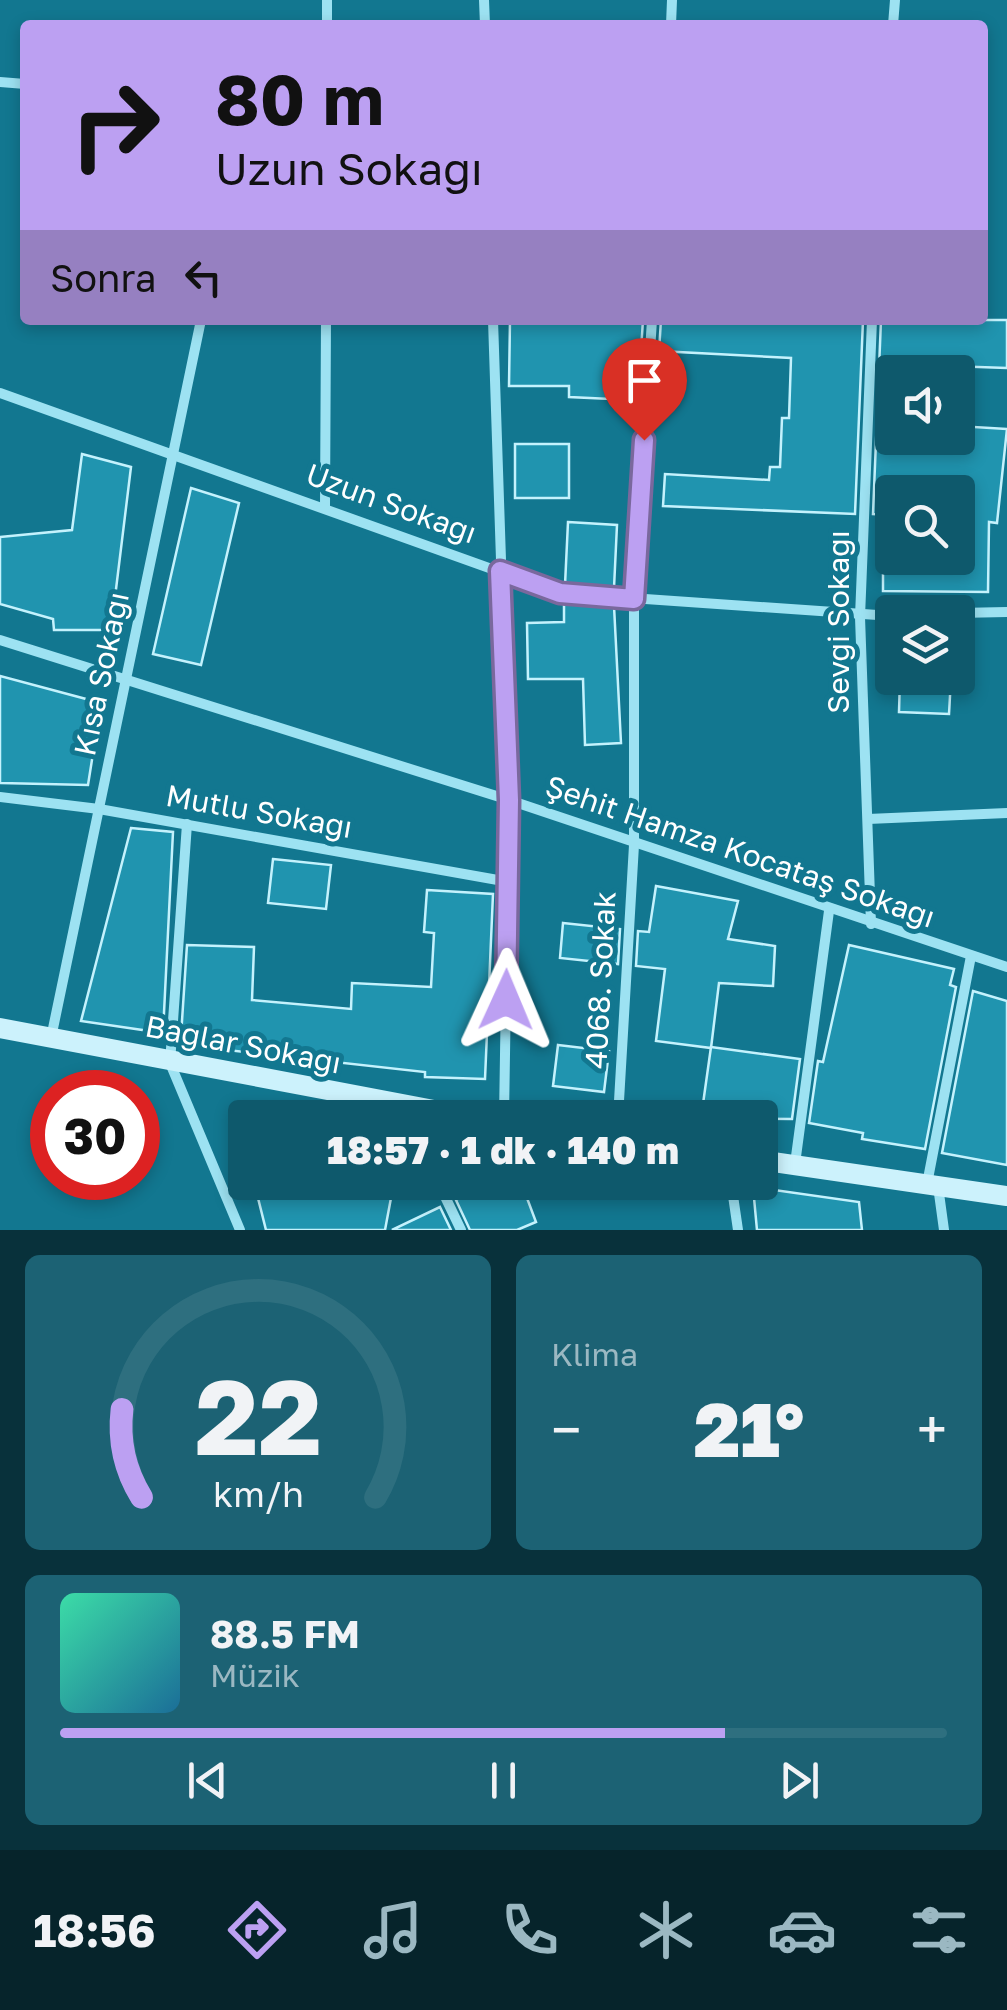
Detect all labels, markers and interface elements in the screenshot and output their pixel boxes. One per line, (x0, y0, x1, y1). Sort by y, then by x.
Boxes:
text: 80 m (215, 56, 384, 140)
icon: right (50, 60, 180, 190)
text: Uzun Sokağı (215, 141, 483, 195)
icon: left (176, 250, 231, 305)
text: Sonra (50, 255, 156, 300)
pin (602, 338, 687, 441)
icon: arrive (617, 353, 672, 408)
map controls (875, 355, 975, 695)
button: sound (875, 355, 975, 455)
street label: Uzun Sokağı (301, 456, 481, 551)
button: search (875, 475, 975, 575)
street label: Sevgi Sokağı (820, 530, 856, 714)
street label: Kısa Sokağı (66, 589, 136, 759)
button: layers (875, 595, 975, 695)
street label: Şehit Hamza Kocataş Sokağı (541, 767, 940, 935)
street label: Mutlu Sokağı (163, 777, 355, 845)
street label: 4068. Sokak (577, 890, 623, 1070)
position arrow (454, 948, 558, 1052)
street label: Bağlar Sokağı (142, 1007, 344, 1081)
speed limit sign: 30 (30, 1070, 160, 1200)
text: 18:57 · 1 dk · 140 m (327, 1127, 679, 1172)
text: Klima (551, 1335, 638, 1373)
text: 22 (195, 1353, 321, 1478)
text: 21° (694, 1383, 804, 1474)
text: − (551, 1396, 581, 1462)
text: + (917, 1396, 947, 1462)
text: km/h (213, 1472, 303, 1515)
text: 88.5 FM (210, 1611, 360, 1656)
text: Müzik (210, 1656, 300, 1694)
icon: previous (180, 1753, 235, 1808)
icon: pause (476, 1753, 531, 1808)
icon: next (772, 1753, 827, 1808)
icon: directions (222, 1895, 292, 1965)
icon: music (358, 1895, 428, 1965)
icon: phone (495, 1895, 565, 1965)
icon: climate (631, 1895, 701, 1965)
icon: car (767, 1895, 837, 1965)
icon: filters (904, 1895, 974, 1965)
text: 18:56 (33, 1903, 156, 1957)

